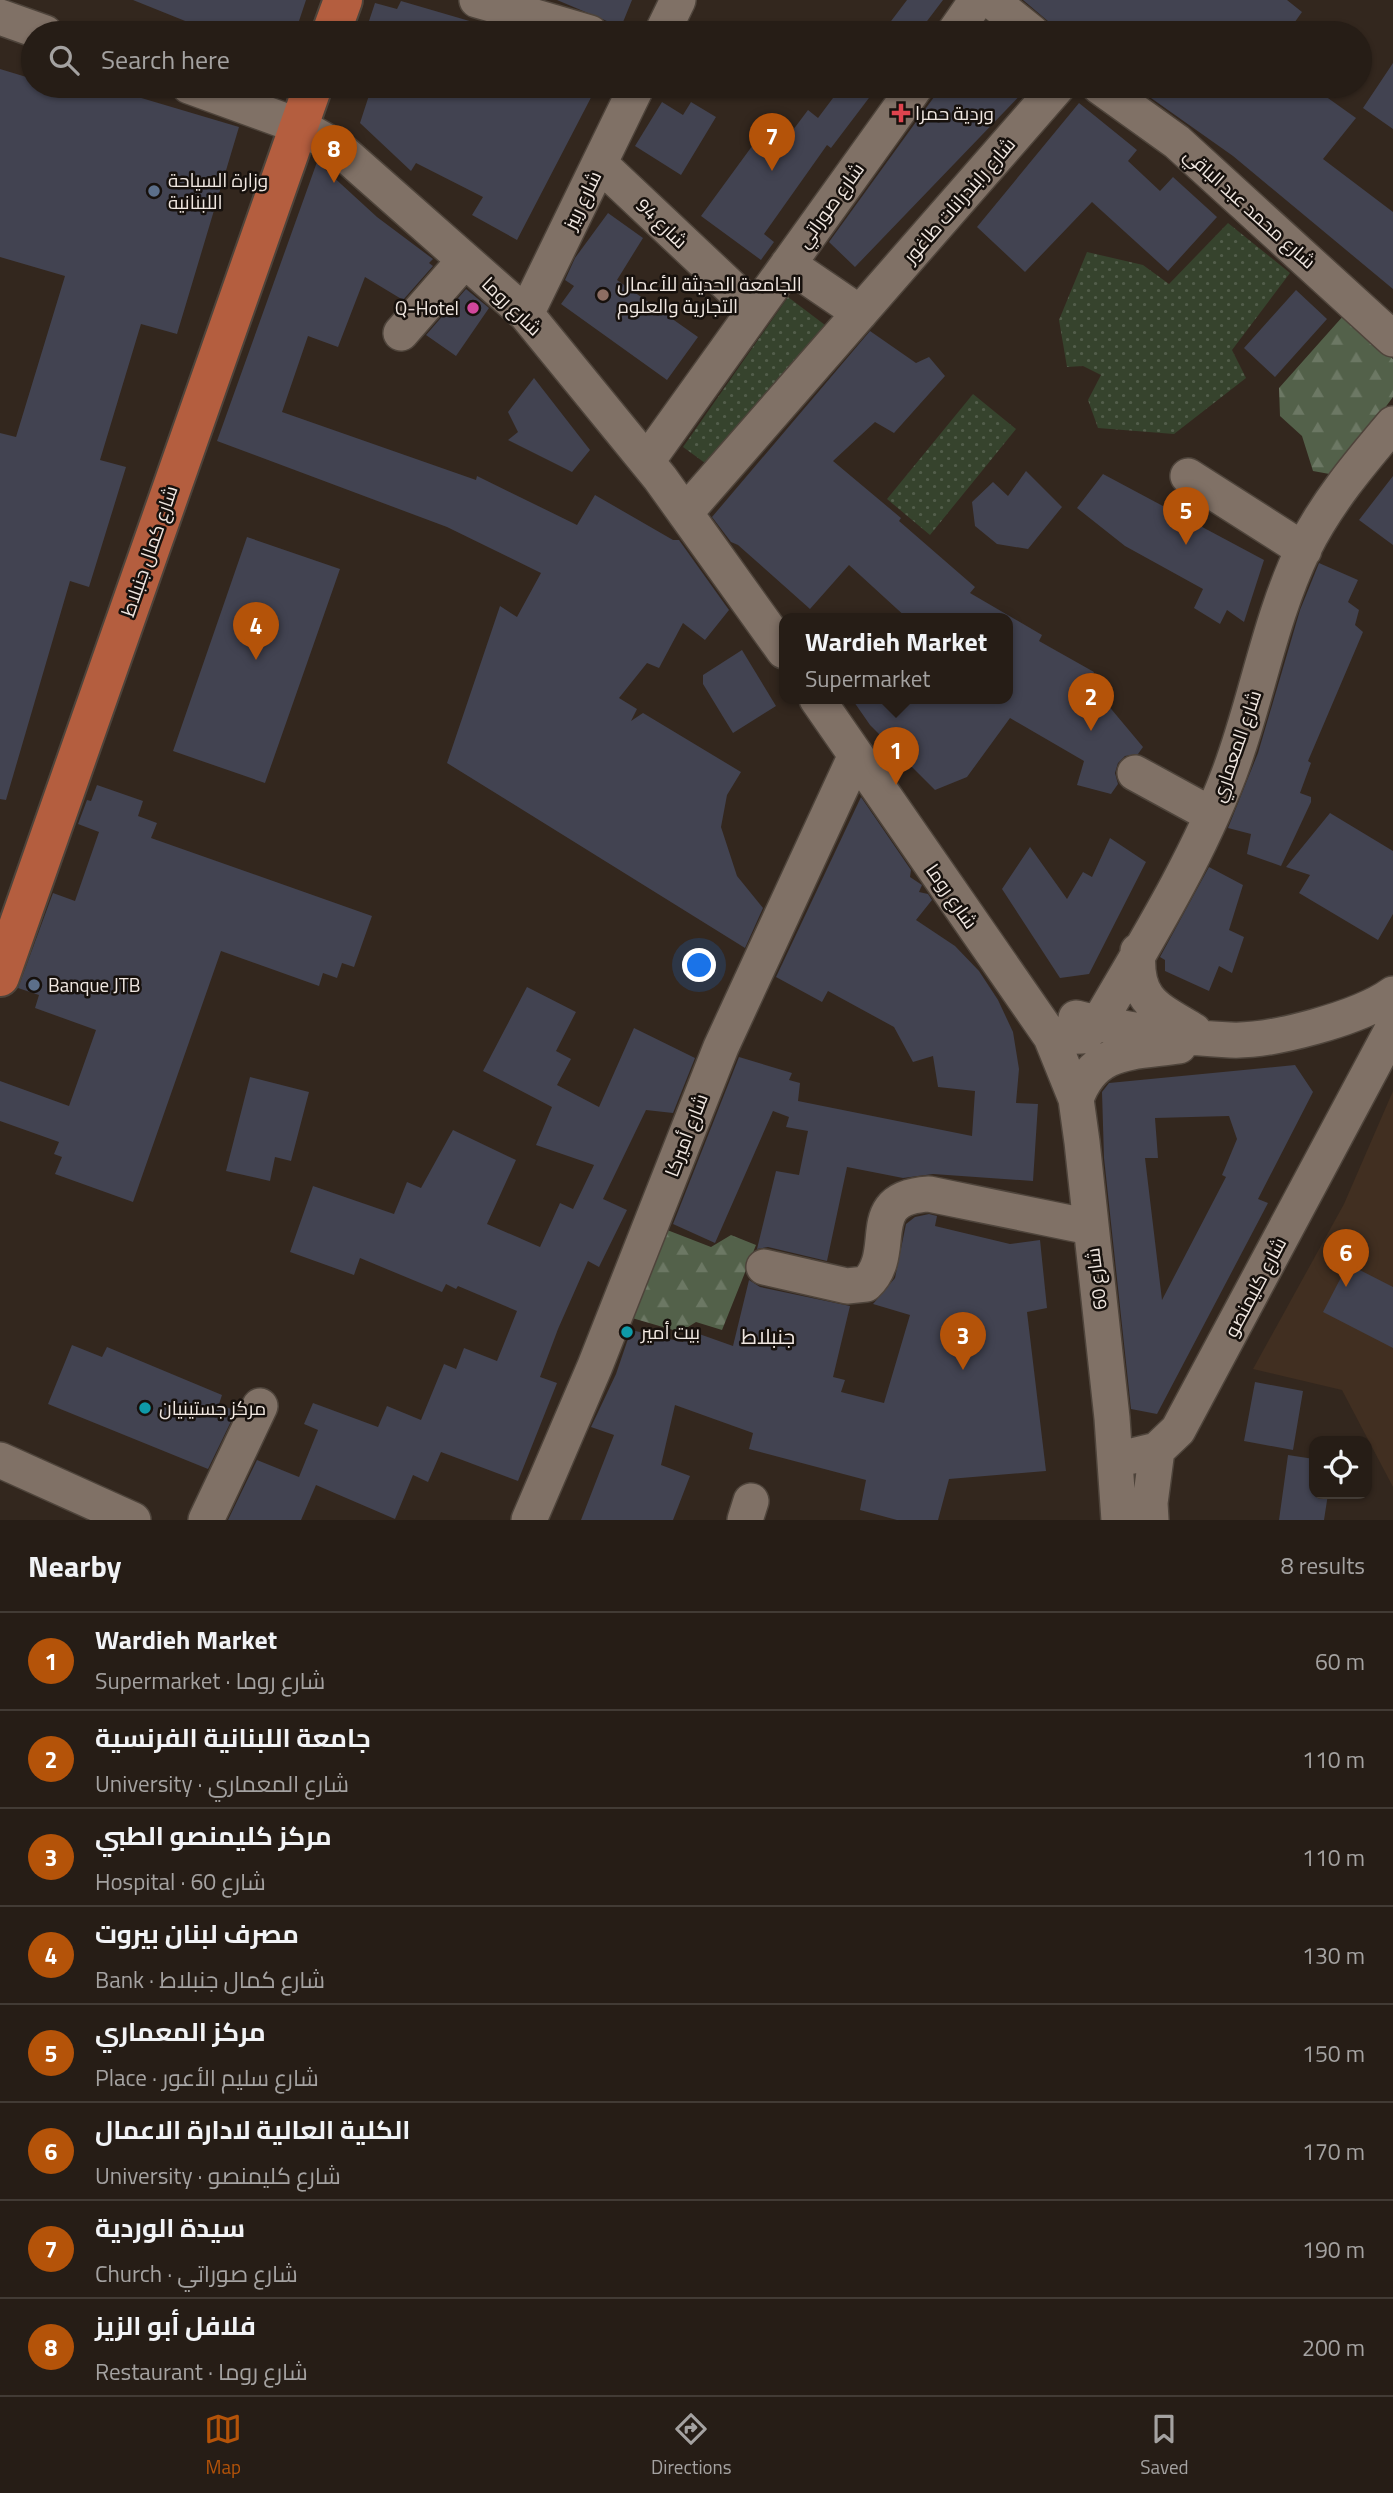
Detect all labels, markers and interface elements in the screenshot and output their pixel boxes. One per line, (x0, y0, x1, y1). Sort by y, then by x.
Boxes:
search box (21, 21, 1372, 98)
text: Search here (101, 40, 230, 79)
icon: search (45, 41, 83, 79)
place label: وردية حمرا (915, 98, 994, 127)
marker: وردية حمرا (893, 105, 909, 121)
pin: 7 (749, 113, 795, 171)
pin: 8 (311, 125, 357, 183)
street label: شارع رابندرانات طاغور (895, 130, 1022, 270)
street label: شارع محمد عبد الباقي (1177, 140, 1323, 276)
street label: شارع صوراتي (789, 156, 871, 254)
place label: وزارة السياحة اللبنانية (168, 165, 268, 216)
street label: شارع ربيز (554, 165, 608, 235)
marker: وزارة السياحة اللبنانية (146, 183, 162, 199)
street label: شارع 94 (630, 191, 695, 255)
street label: شارع روما (476, 269, 549, 342)
place label: الجامعة الحديثة للأعمال التجارية والعلوم (617, 269, 802, 320)
marker: الجامعة الحديثة للأعمال التجارية والعلوم (595, 287, 611, 303)
place label: Q-Hotel (395, 293, 459, 322)
marker: Q-Hotel (465, 300, 481, 316)
street label: شارع كمال جنبلاط (112, 481, 185, 620)
pin: 5 (1163, 487, 1209, 545)
pin: 4 (233, 602, 279, 660)
popup (779, 613, 1013, 704)
text: Wardieh Market (805, 622, 987, 661)
text: Supermarket (805, 661, 930, 696)
pin: 2 (1068, 673, 1114, 731)
street label: شارع المعماري (1203, 686, 1269, 806)
pin: 1 (873, 727, 919, 785)
street label: شارع روما (919, 857, 986, 934)
your location (682, 948, 716, 982)
place label: Banque JTB (48, 970, 140, 999)
marker: Banque JTB (26, 977, 42, 993)
street label: شارع أميركا (656, 1089, 715, 1181)
pin: 6 (1323, 1229, 1369, 1287)
street label: شارع كليمنصو (1216, 1231, 1293, 1342)
street label: شارع 60 (1077, 1246, 1114, 1312)
pin: 3 (940, 1312, 986, 1370)
place label: بيت أمير (640, 1317, 700, 1346)
district label: جنبلاط (741, 1320, 795, 1352)
marker: بيت أمير (619, 1324, 635, 1340)
place label: مركز جستينيان (159, 1393, 266, 1422)
marker: مركز جستينيان (137, 1400, 153, 1416)
map controls (1309, 1436, 1372, 1499)
button: locate (1309, 1436, 1372, 1499)
text: Nearby (28, 1543, 121, 1589)
text: 8 results (1281, 1548, 1365, 1583)
text: Wardieh Market (95, 1620, 277, 1659)
text: 1 (45, 1644, 57, 1679)
text: 60 m (1315, 1644, 1365, 1679)
text: Supermarket · شارع روما (95, 1663, 325, 1698)
text: جامعة اللبنانية الفرنسية (95, 1718, 371, 1757)
text: 2 (45, 1742, 57, 1777)
text: 110 m (1302, 1742, 1365, 1777)
text: University · شارع المعماري (95, 1766, 349, 1801)
text: مركز كليمنصو الطبي (95, 1816, 332, 1855)
text: 3 (45, 1840, 57, 1875)
text: 110 m (1302, 1840, 1365, 1875)
text: Hospital · شارع 60 (95, 1864, 266, 1899)
text: مصرف لبنان بيروت (95, 1914, 299, 1953)
text: 4 (45, 1938, 57, 1973)
text: 130 m (1302, 1938, 1365, 1973)
text: Bank · شارع كمال جنبلاط (95, 1962, 325, 1997)
text: مركز المعماري (95, 2012, 266, 2051)
text: 5 (45, 2036, 57, 2071)
text: 150 m (1302, 2036, 1365, 2071)
text: Place · شارع سليم الأعور (95, 2060, 319, 2095)
text: الكلية العالية لادارة الاعمال (95, 2110, 410, 2149)
text: 6 (45, 2134, 57, 2169)
text: 170 m (1302, 2134, 1365, 2169)
text: University · شارع كليمنصو (95, 2158, 341, 2193)
text: سيدة الوردية (95, 2208, 245, 2247)
text: 7 (45, 2232, 57, 2267)
text: 190 m (1302, 2232, 1365, 2267)
text: Church · شارع صوراتي (95, 2256, 298, 2291)
text: فلافل أبو الزيز (95, 2306, 256, 2345)
text: 8 (45, 2330, 57, 2365)
text: 200 m (1302, 2330, 1365, 2365)
text: Restaurant · شارع روما (95, 2354, 308, 2389)
tab: Map (204, 2410, 242, 2481)
tab: Directions (651, 2410, 732, 2481)
tab: Saved (1140, 2410, 1189, 2481)

